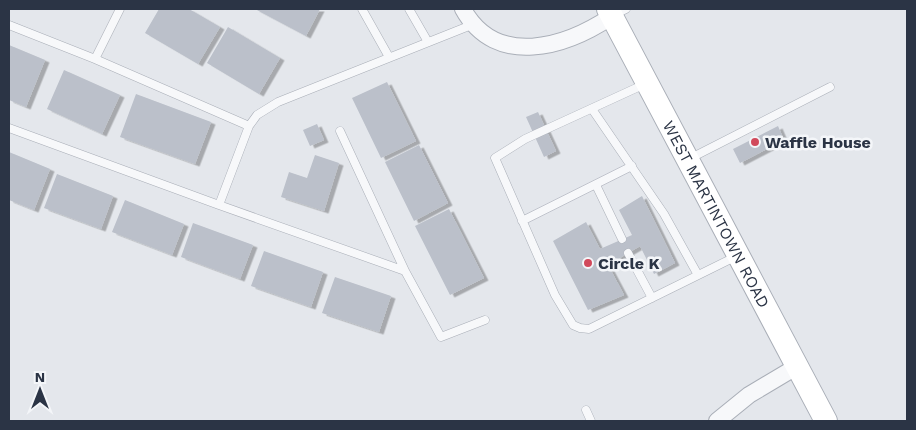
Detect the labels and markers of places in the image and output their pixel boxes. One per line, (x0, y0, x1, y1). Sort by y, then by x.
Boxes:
place label: Waffle House (765, 133, 871, 152)
marker: Waffle House (749, 136, 761, 148)
place label: Circle K (598, 254, 660, 273)
marker: Circle K (582, 257, 594, 269)

